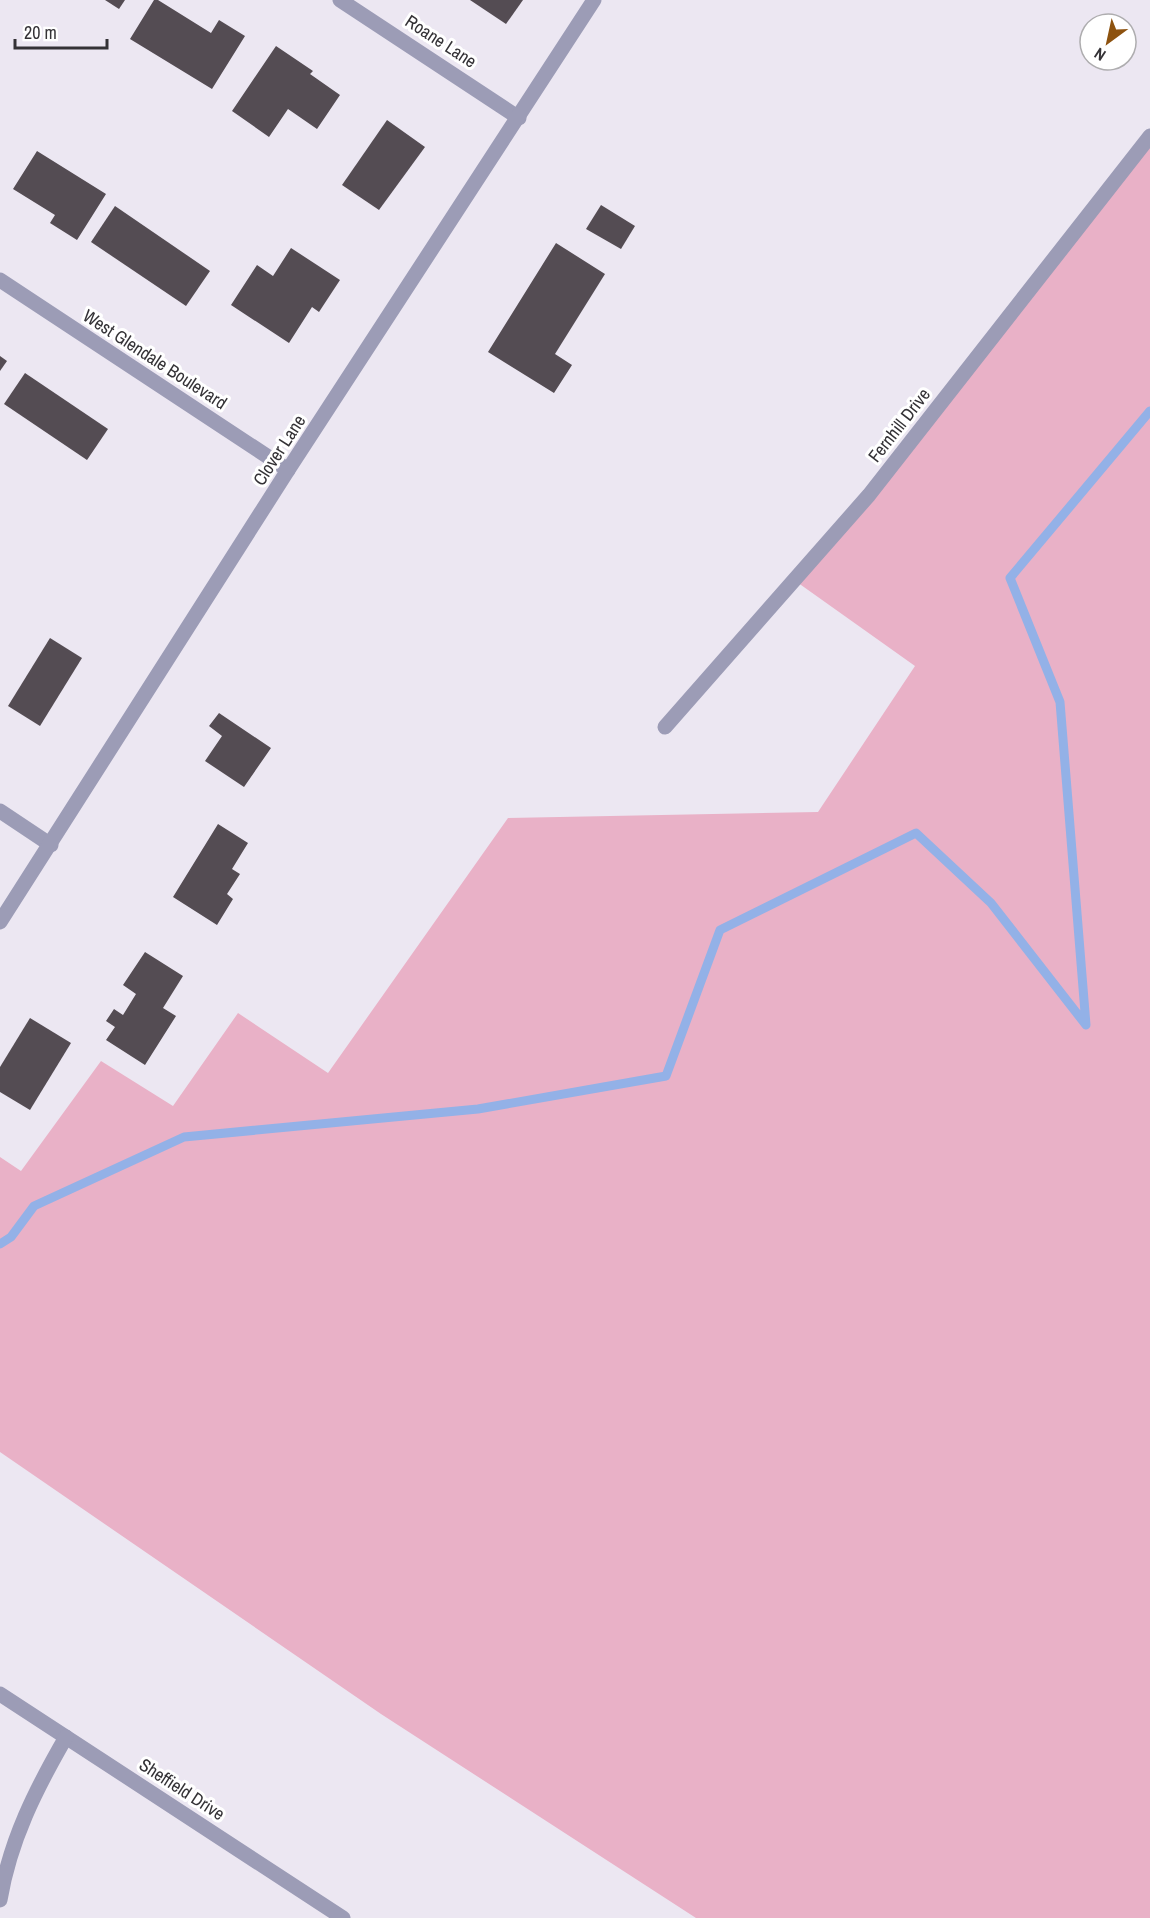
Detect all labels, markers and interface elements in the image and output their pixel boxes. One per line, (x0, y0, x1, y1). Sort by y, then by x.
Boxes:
street label: Roane Lane (400, 9, 482, 73)
scale bar (15, 12, 106, 50)
north arrow (1078, 12, 1138, 72)
text: 20 m (24, 20, 57, 45)
text: N (1090, 43, 1110, 66)
street label: West Glendale Boulevard (78, 303, 232, 415)
street label: Fernhill Drive (862, 383, 936, 467)
street label: Clover Lane (247, 410, 311, 490)
street label: Sheffield Drive (134, 1752, 230, 1826)

